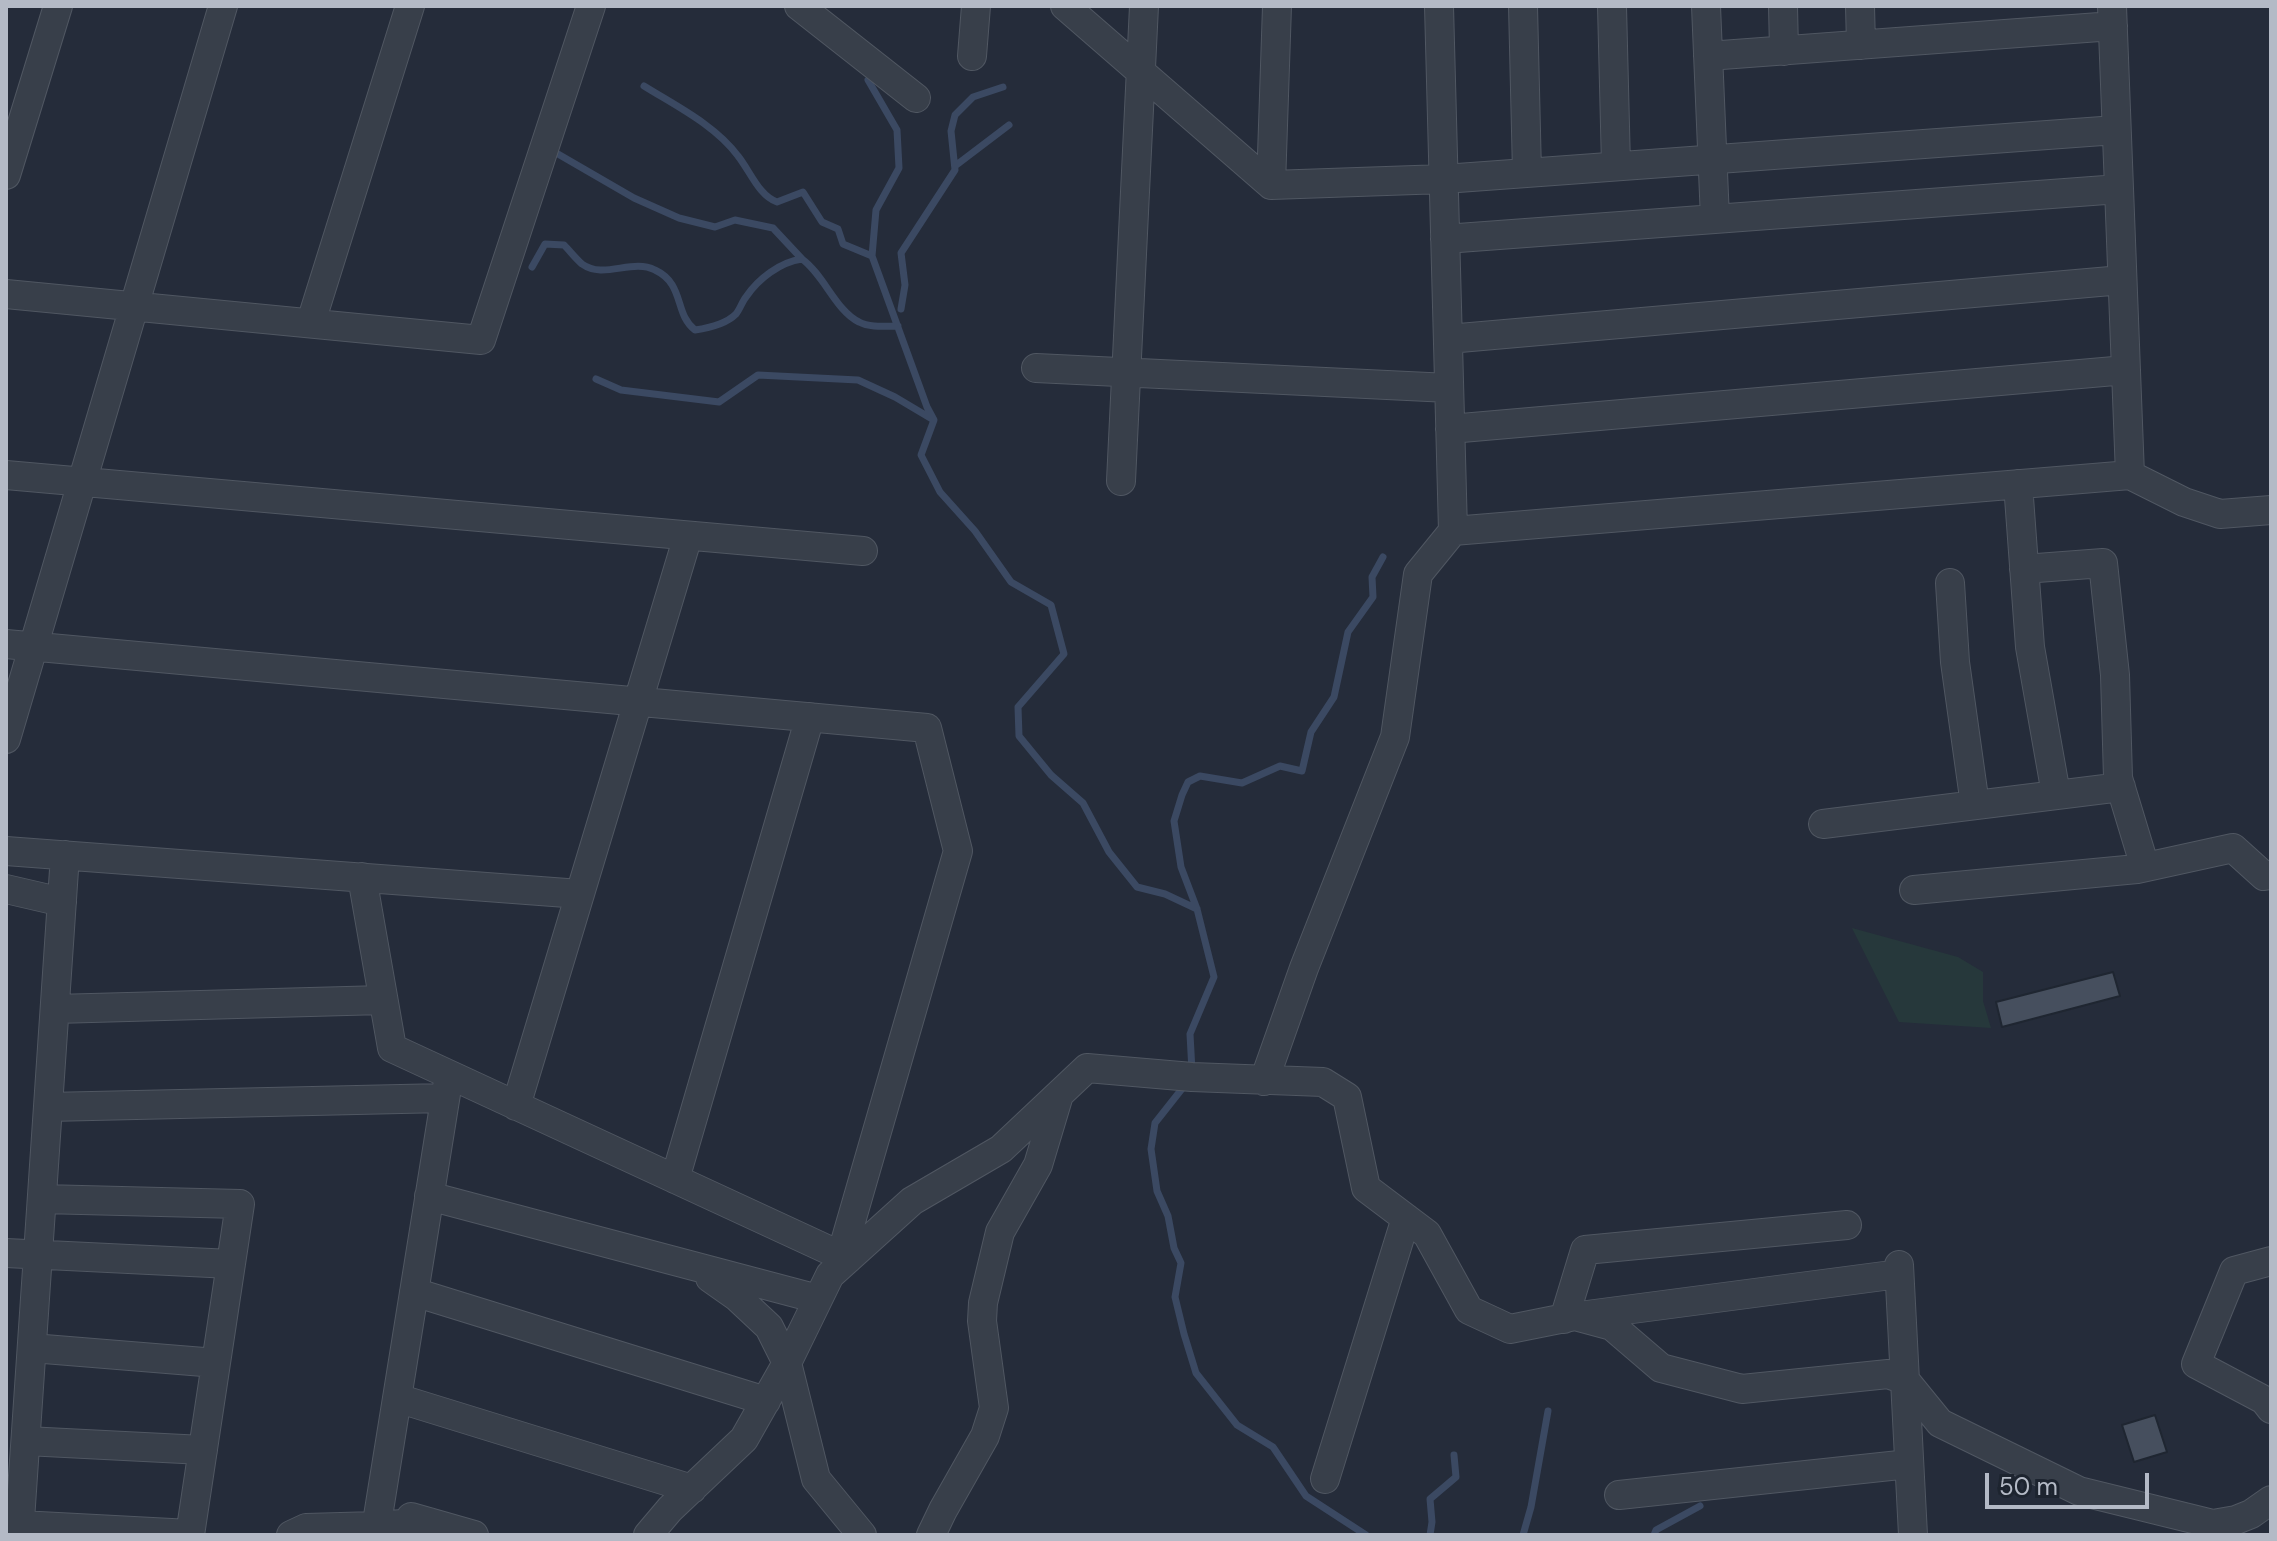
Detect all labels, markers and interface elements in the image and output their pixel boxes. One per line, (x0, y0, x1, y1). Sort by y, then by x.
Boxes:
scale bar (1989, 1457, 2153, 1507)
text: 50 m (1999, 1471, 2058, 1502)

